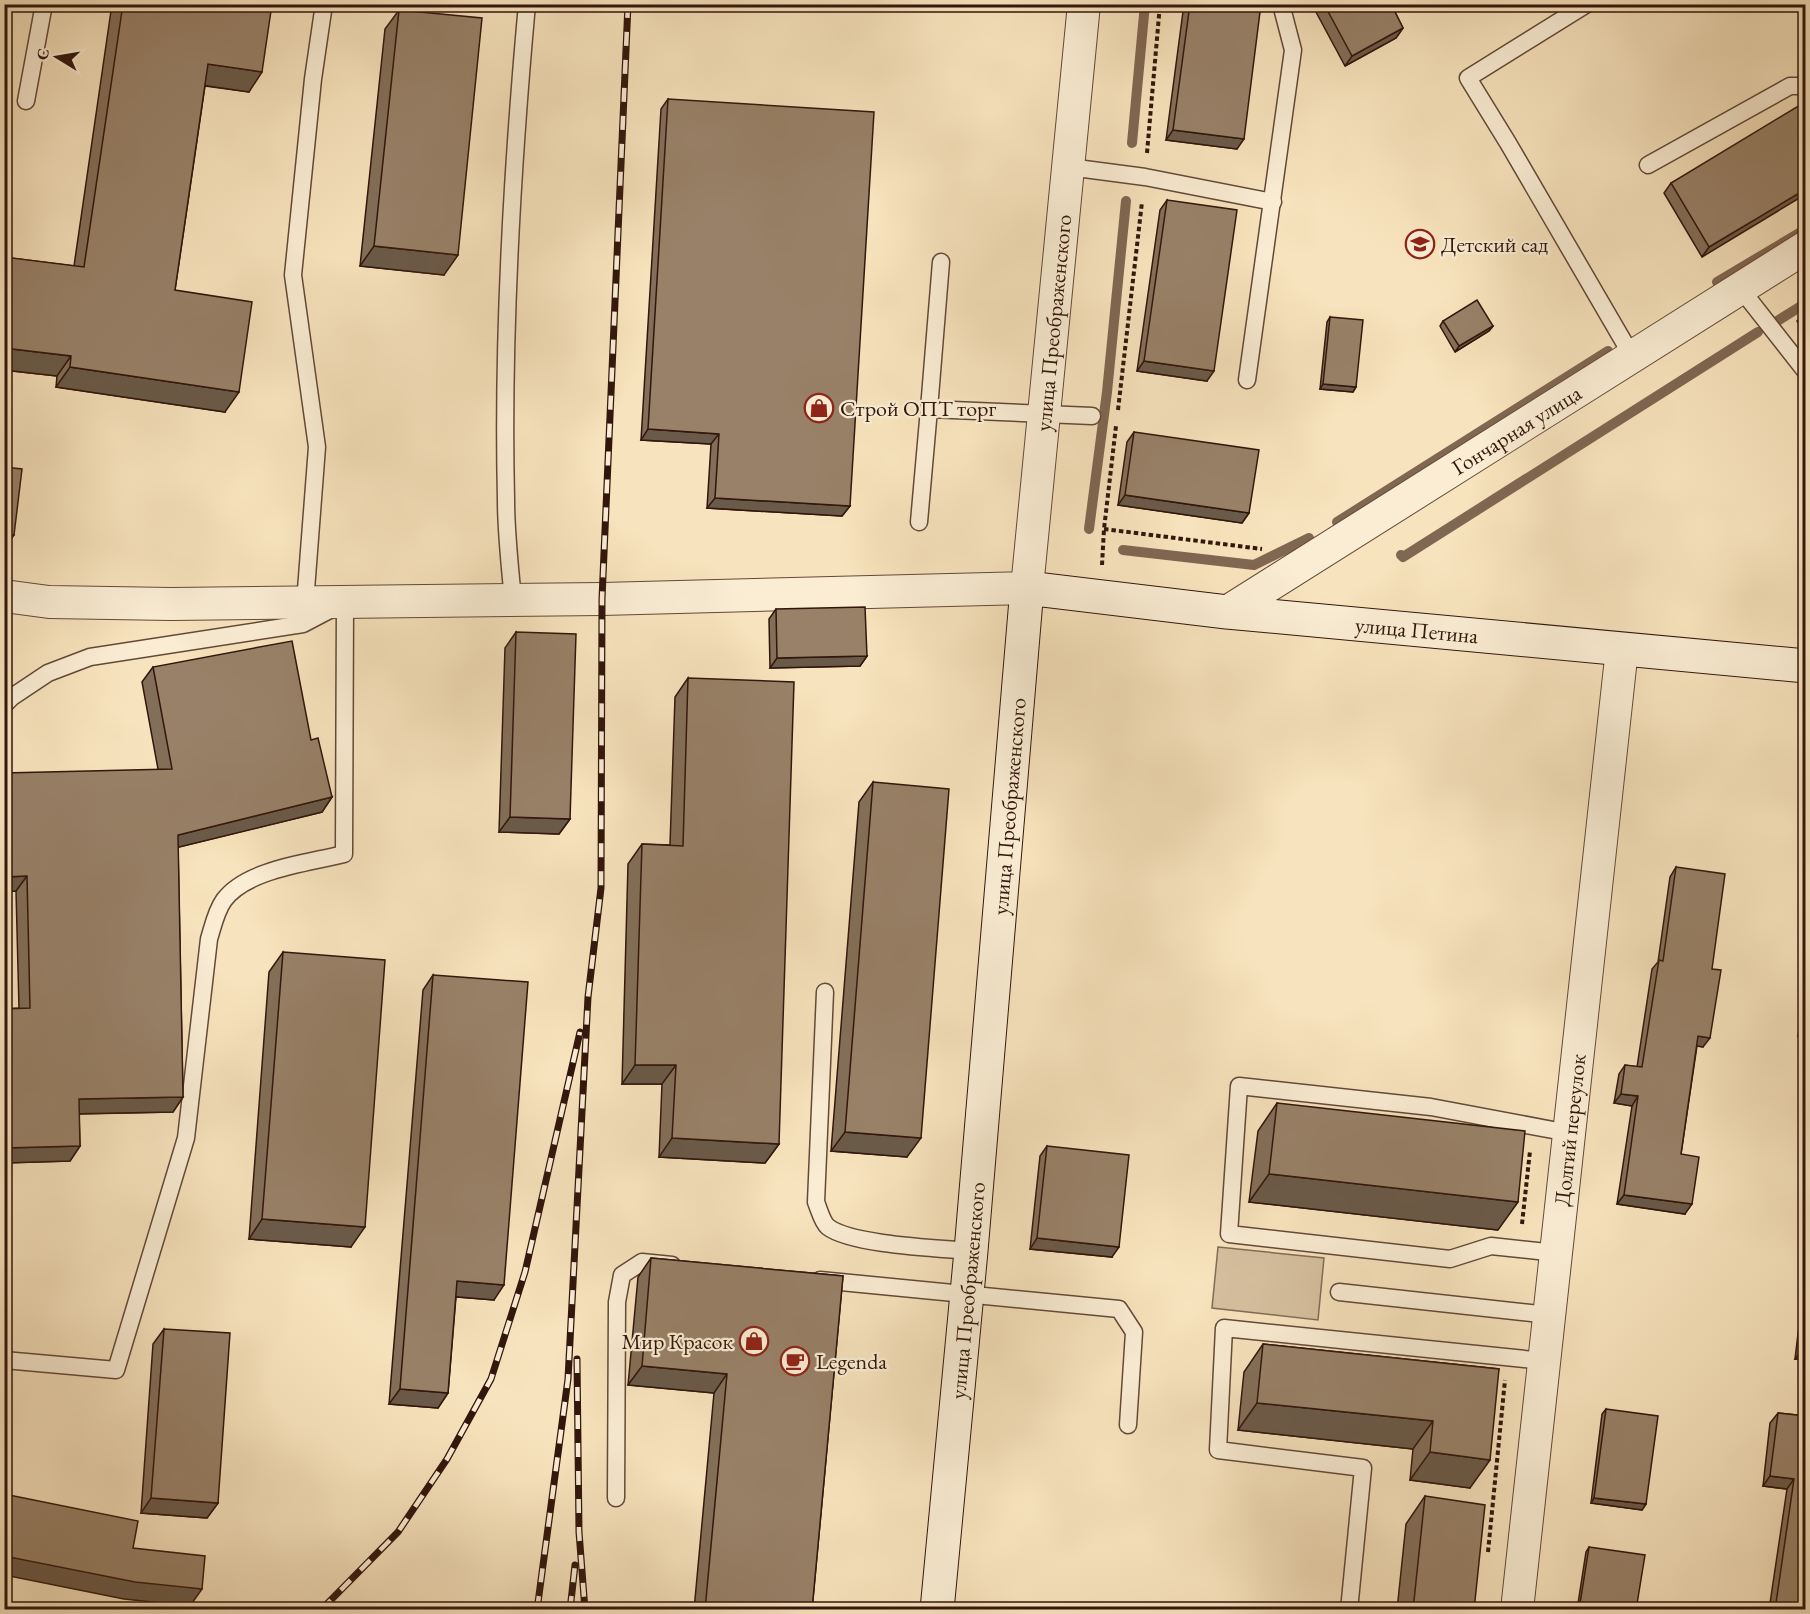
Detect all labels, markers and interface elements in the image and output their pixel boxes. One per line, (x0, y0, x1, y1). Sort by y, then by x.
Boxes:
north arrow (27, 27, 87, 87)
text: С (31, 47, 54, 62)
street label: улица Преображенского (1028, 213, 1078, 433)
school or university icon: Детский сад (1404, 228, 1436, 260)
place label: Детский сад (1441, 230, 1548, 259)
street label: Гончарная улица (1446, 378, 1587, 482)
shop icon: Строй ОПТ торг (803, 392, 835, 424)
place label: Строй ОПТ торг (840, 394, 996, 423)
street label: улица Петина (1354, 610, 1480, 650)
street label: улица Преображенского (985, 696, 1033, 916)
street label: Долгий переулок (1547, 1052, 1593, 1207)
street label: улица Преображенского (943, 1181, 992, 1400)
shop icon: Мир Красок (738, 1325, 770, 1357)
place label: Мир Красок (622, 1327, 733, 1356)
cafe icon: Legenda (779, 1345, 811, 1377)
place label: Legenda (816, 1347, 887, 1376)

